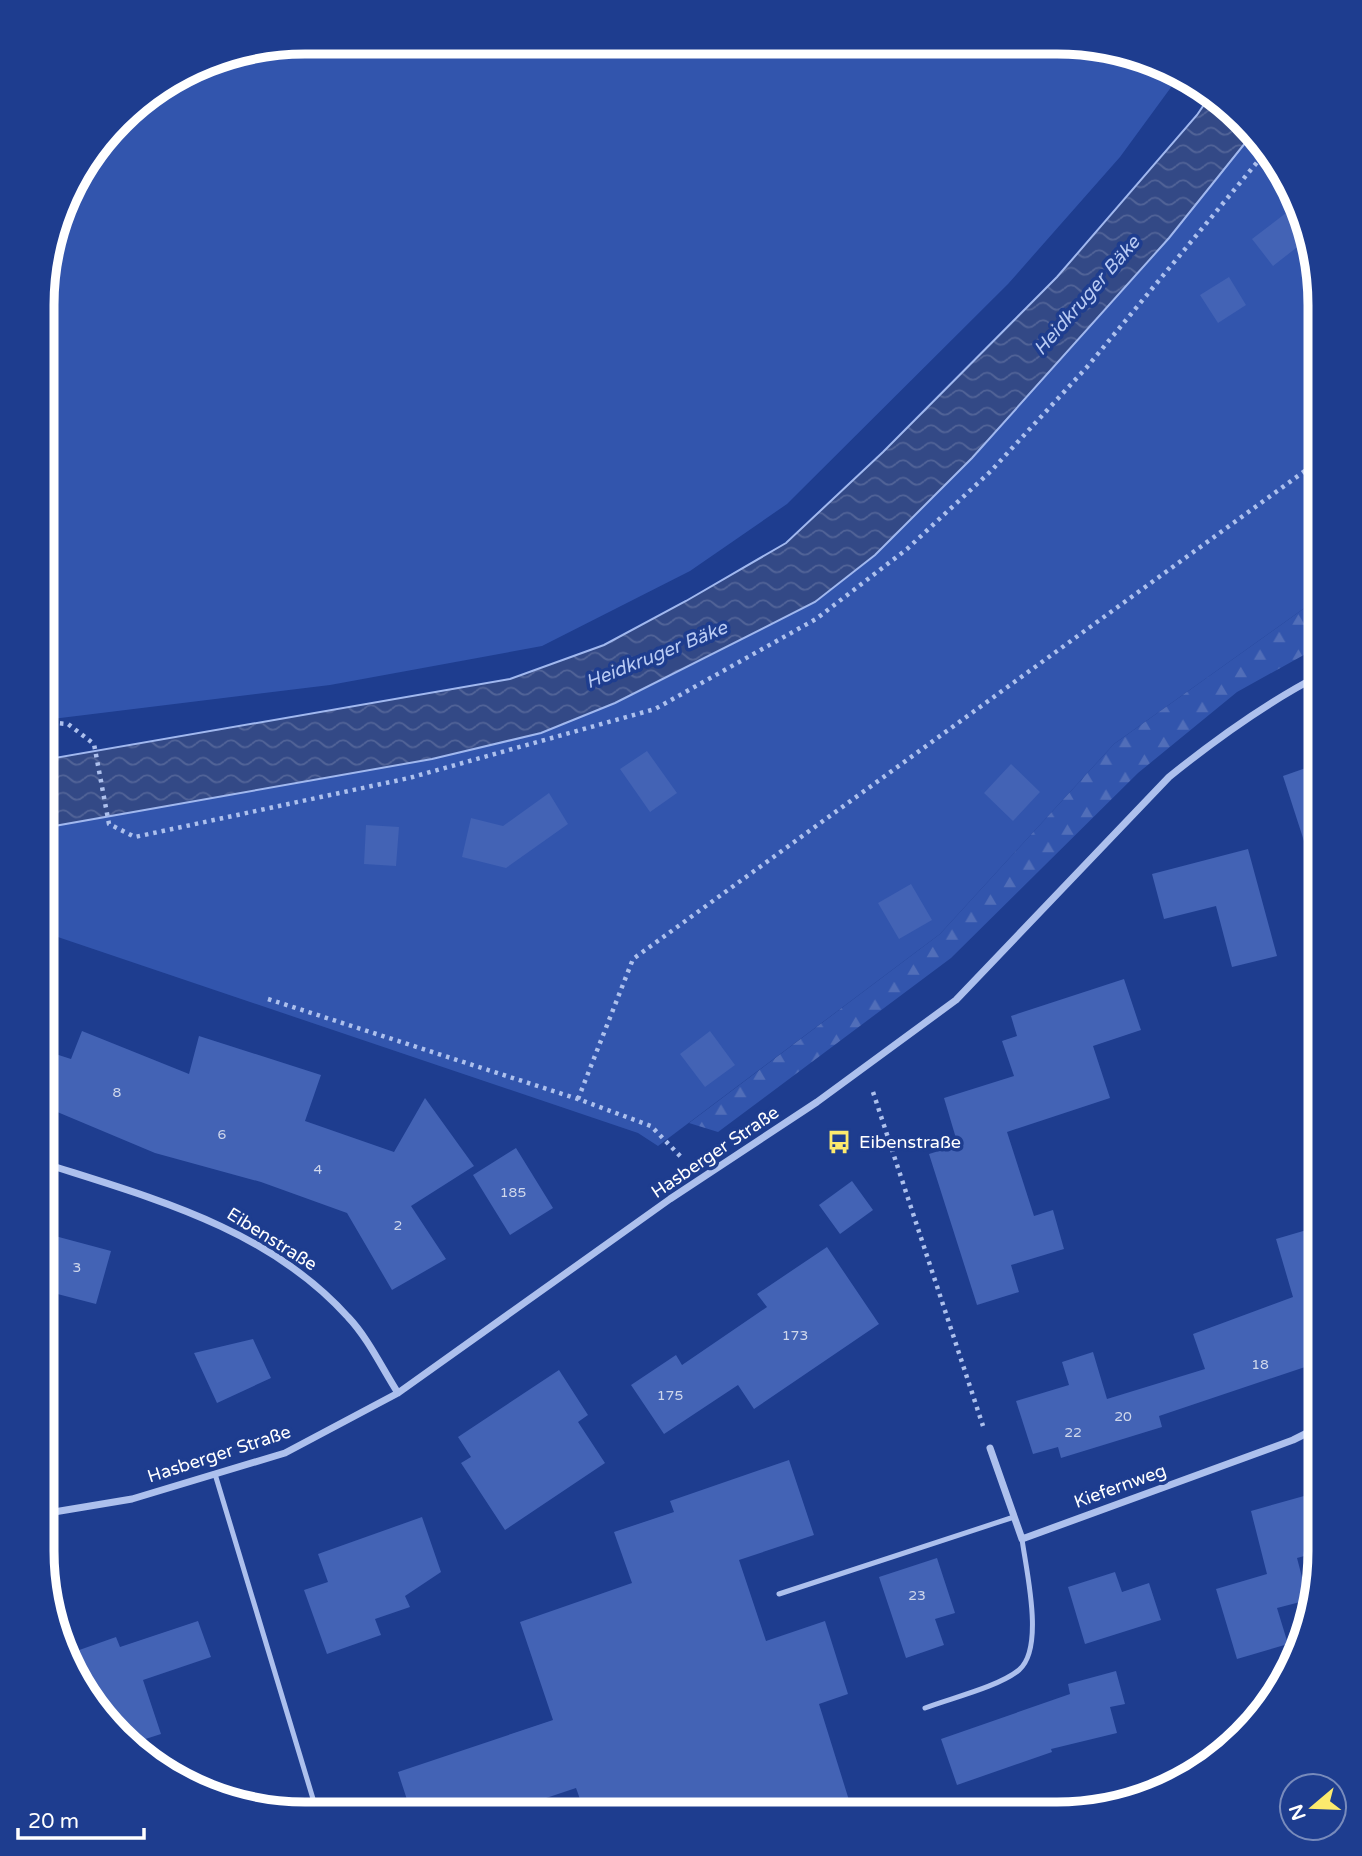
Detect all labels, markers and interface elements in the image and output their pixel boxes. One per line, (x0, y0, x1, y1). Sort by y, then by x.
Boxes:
water label: Heidkruger Bäke (1029, 231, 1145, 360)
water label: Heidkruger Bäke (582, 616, 731, 693)
house number: 8 (113, 1084, 122, 1101)
street label: Hasberger Straße (647, 1101, 783, 1203)
house number: 6 (218, 1126, 227, 1143)
bus stop icon: Eibenstraße (825, 1128, 853, 1156)
place label: Eibenstraße (859, 1131, 961, 1153)
house number: 4 (314, 1161, 323, 1178)
house number: 185 (500, 1184, 526, 1201)
street label: Eibenstraße (223, 1203, 321, 1275)
house number: 2 (394, 1217, 402, 1234)
house number: 3 (73, 1259, 81, 1276)
house number: 173 (782, 1327, 808, 1344)
house number: 18 (1251, 1356, 1269, 1373)
house number: 175 (657, 1387, 683, 1404)
house number: 20 (1114, 1408, 1132, 1425)
street label: Hasberger Straße (145, 1420, 293, 1488)
house number: 22 (1064, 1424, 1082, 1441)
street label: Kiefernweg (1071, 1459, 1169, 1513)
house number: 23 (908, 1587, 926, 1604)
north arrow (1278, 1772, 1348, 1842)
scale bar (18, 1797, 144, 1841)
text: N (1285, 1801, 1311, 1823)
text: 20 m (28, 1809, 79, 1834)

